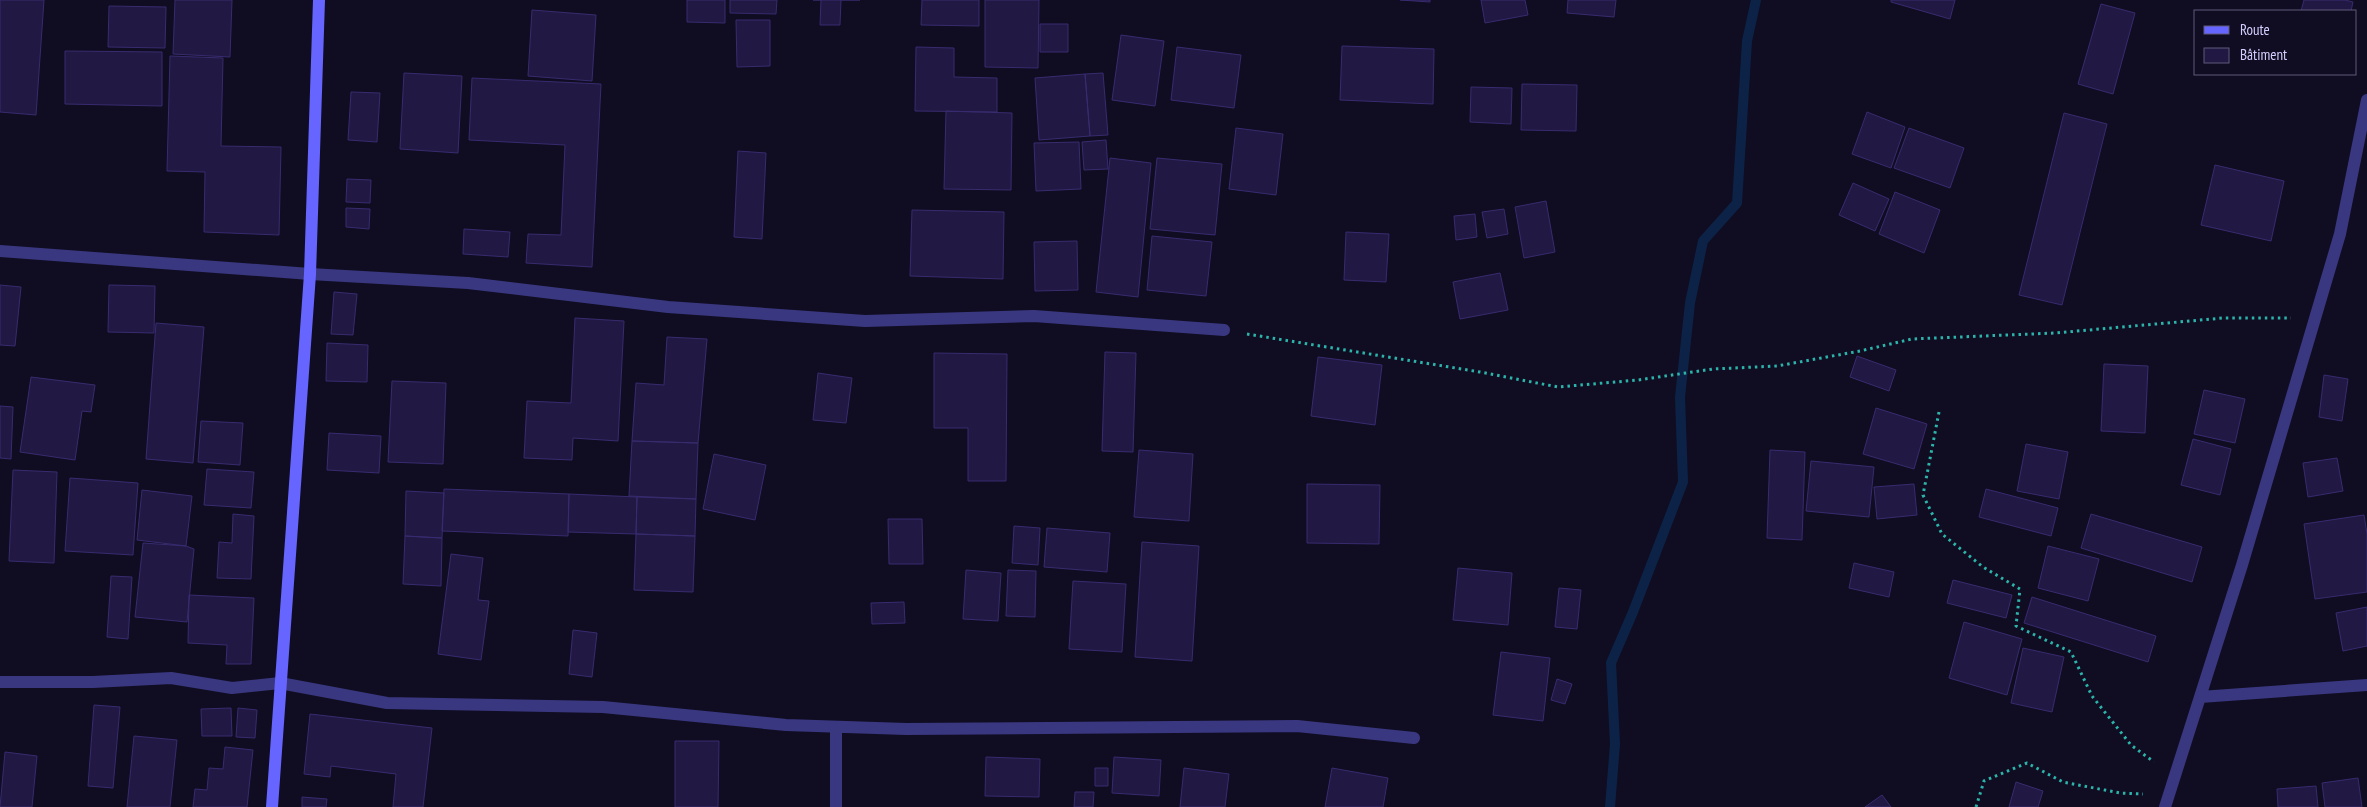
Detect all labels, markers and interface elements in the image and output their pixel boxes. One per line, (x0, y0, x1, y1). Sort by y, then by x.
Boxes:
legend (2194, 10, 2357, 75)
text: Route (2240, 20, 2270, 39)
text: Bâtiment (2240, 45, 2287, 64)

